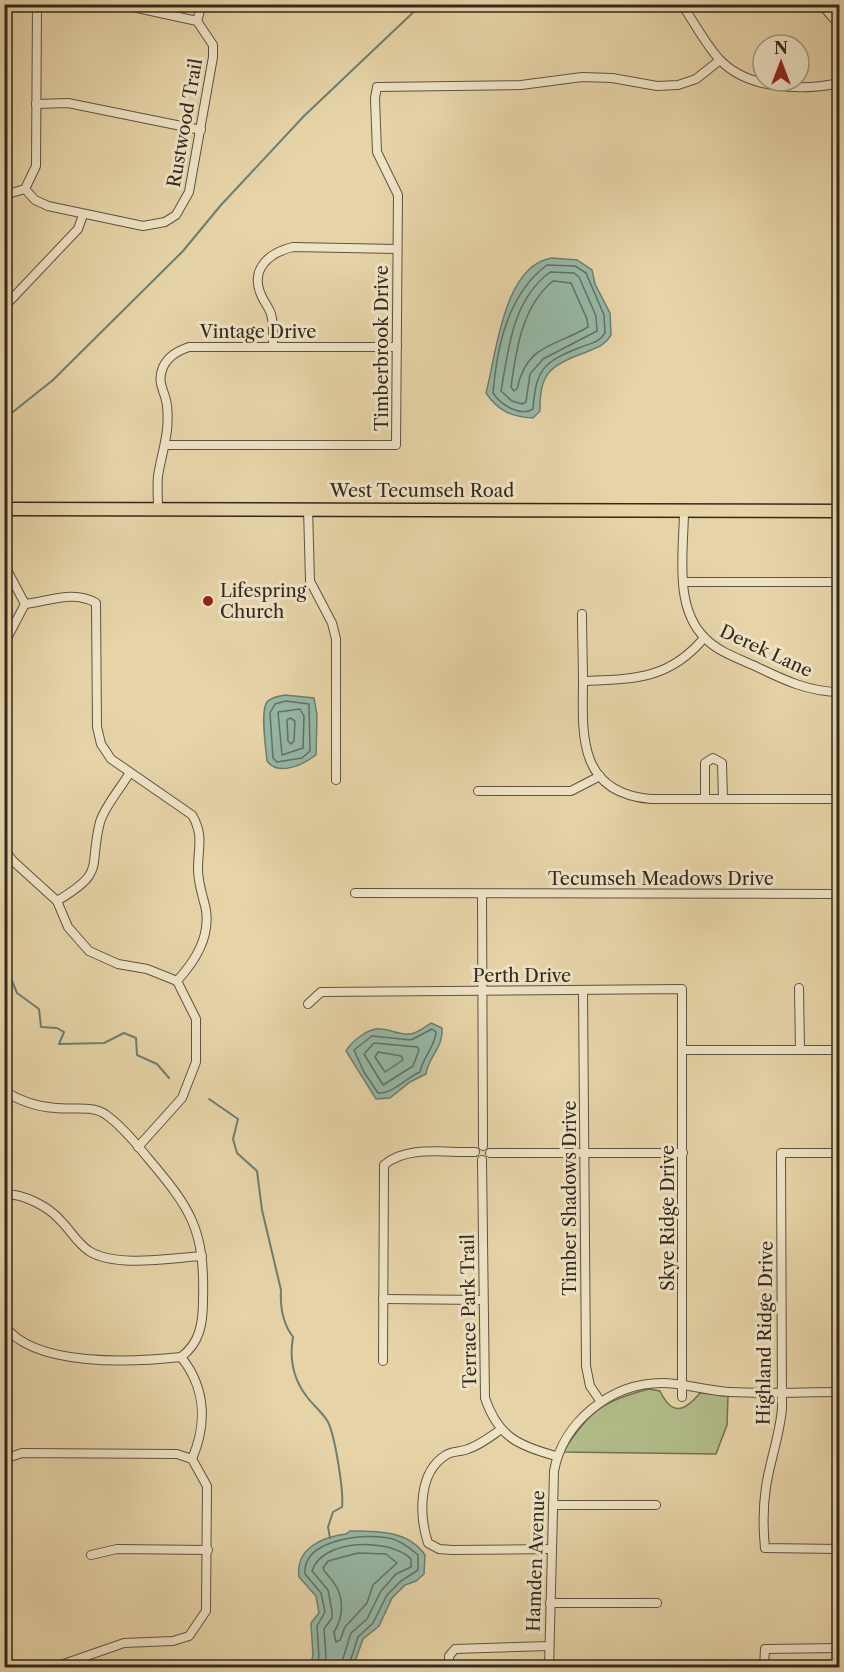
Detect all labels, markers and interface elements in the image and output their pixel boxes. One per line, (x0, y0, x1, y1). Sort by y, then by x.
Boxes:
north arrow (751, 33, 811, 93)
text: N (774, 38, 788, 58)
street label: Rustwood Trail (163, 57, 207, 189)
street label: Timberbrook Drive (371, 265, 393, 431)
street label: Vintage Drive (199, 321, 316, 343)
street label: West Tecumseh Road (329, 480, 514, 502)
place label: Lifespring Church (220, 580, 307, 623)
marker: Lifespring Church (201, 594, 215, 608)
street label: Derek Lane (716, 620, 816, 682)
street label: Tecumseh Meadows Drive (548, 868, 774, 890)
street label: Perth Drive (473, 965, 571, 987)
street label: Timber Shadows Drive (559, 1100, 581, 1296)
street label: Skye Ridge Drive (657, 1145, 679, 1291)
street label: Terrace Park Trail (457, 1234, 481, 1388)
street label: Highland Ridge Drive (752, 1241, 778, 1425)
street label: Hamden Avenue (523, 1490, 549, 1632)

